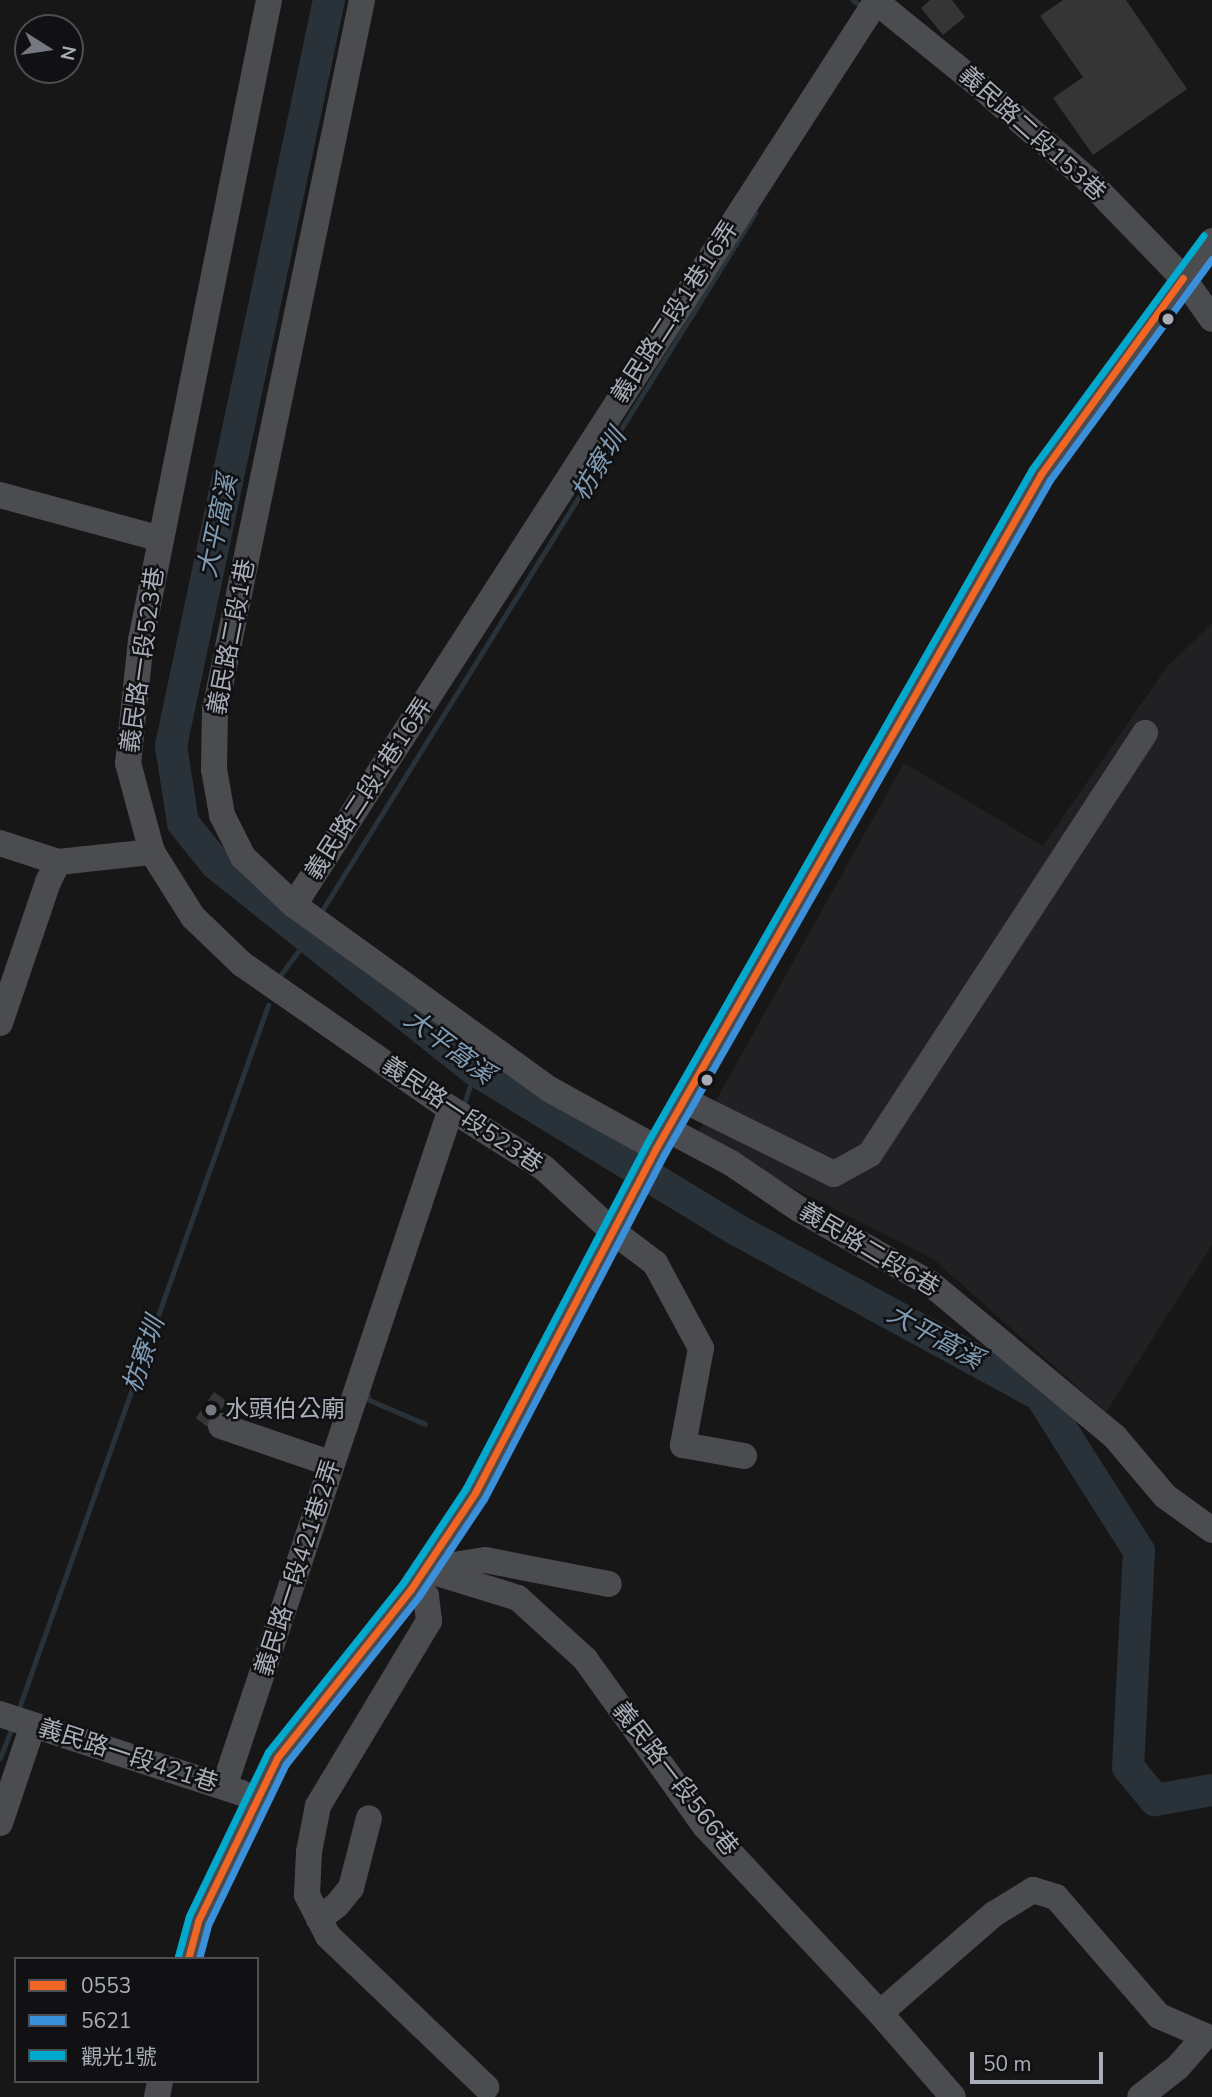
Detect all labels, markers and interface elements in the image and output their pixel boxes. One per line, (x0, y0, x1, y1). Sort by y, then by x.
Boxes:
north arrow (14, 14, 84, 84)
text: N (53, 43, 82, 63)
street label: 義民路二段153巷 (953, 61, 1111, 207)
street label: 義民路二段1巷16弄 (605, 216, 745, 408)
unlabelled marker (1161, 312, 1175, 326)
water label: 枋寮圳 (565, 424, 633, 506)
water label: 大平窩溪 (192, 472, 244, 580)
street label: 義民路二段1巷 (203, 557, 261, 717)
street label: 義民路一段523巷 (116, 565, 170, 755)
street label: 義民路二段1巷16弄 (299, 693, 439, 885)
water label: 大平窩溪 (398, 1003, 500, 1091)
street label: 義民路一段523巷 (376, 1051, 548, 1179)
unlabelled marker (700, 1073, 714, 1087)
street label: 義民路二段6巷 (794, 1197, 944, 1303)
water label: 大平窩溪 (882, 1298, 988, 1376)
water label: 枋寮圳 (117, 1313, 171, 1397)
place label: 水頭伯公廟 (225, 1396, 345, 1424)
marker: 水頭伯公廟 (203, 1402, 219, 1418)
street label: 義民路一段421巷2弄 (249, 1456, 347, 1680)
street label: 義民路一段566巷 (606, 1696, 744, 1862)
street label: 義民路一段421巷 (35, 1713, 221, 1799)
legend (14, 1957, 259, 2083)
text: 0553 (81, 1972, 131, 2000)
text: 5621 (81, 2007, 131, 2035)
scale bar (974, 2038, 1107, 2082)
text: 觀光1號 (81, 2043, 157, 2071)
text: 50 m (983, 2050, 1032, 2078)

